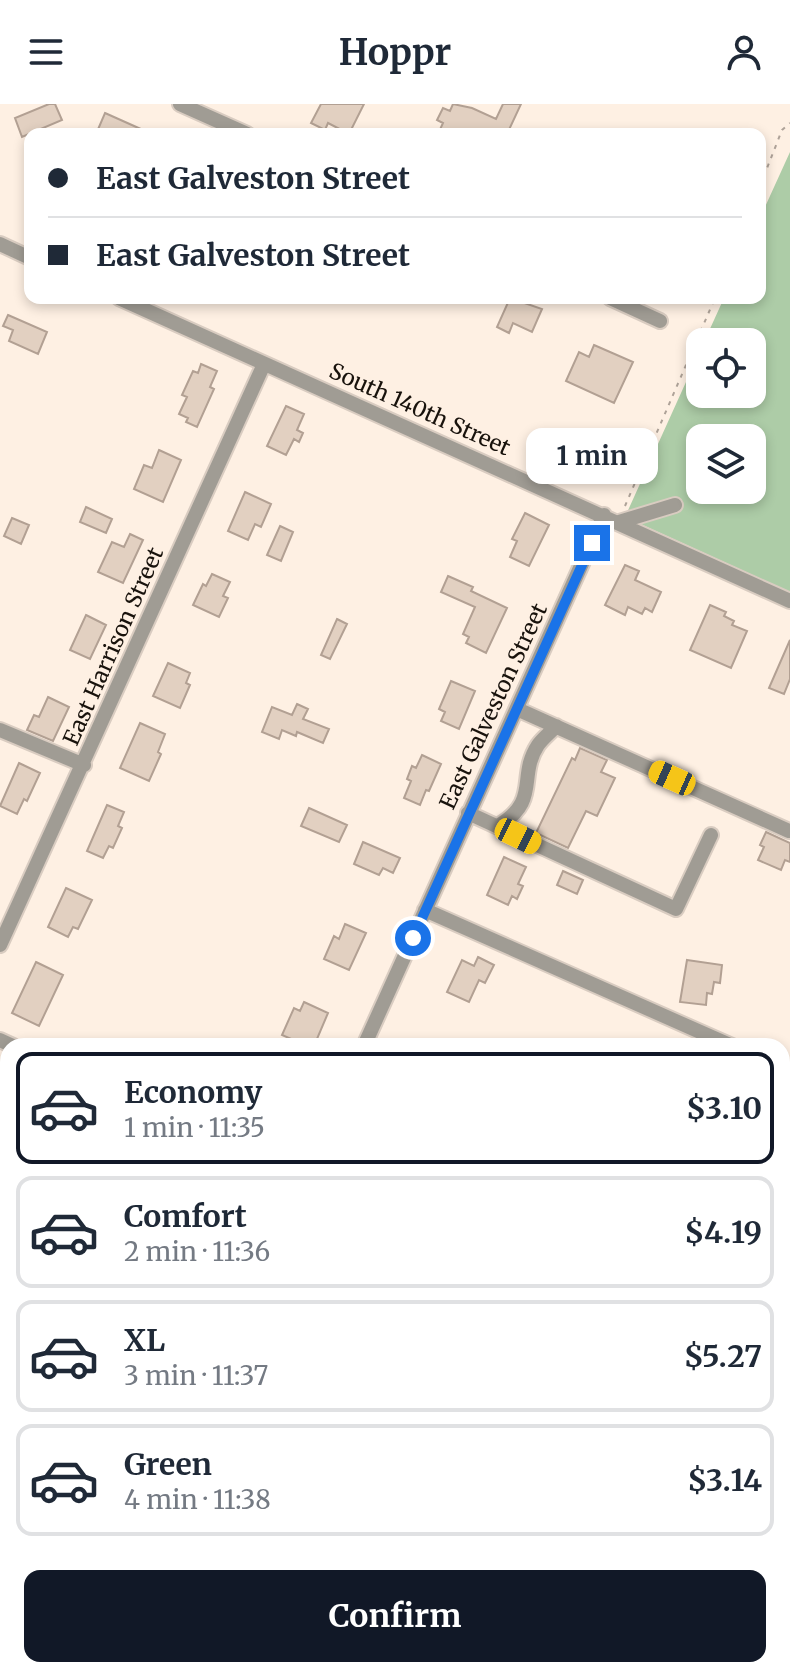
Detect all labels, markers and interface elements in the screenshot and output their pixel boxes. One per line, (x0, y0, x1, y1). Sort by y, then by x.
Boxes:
icon: menu (24, 30, 68, 74)
text: Hoppr (339, 30, 451, 75)
icon: person (722, 30, 766, 74)
text: East Galveston Street (96, 159, 410, 197)
text: East Galveston Street (96, 236, 410, 274)
map controls (686, 328, 766, 504)
button: locate (686, 328, 766, 408)
street label: South 140th Street (325, 356, 515, 462)
button: layers (686, 424, 766, 504)
callout: 1 min (526, 427, 658, 483)
text: 1 min (557, 439, 627, 472)
route end (574, 525, 610, 561)
street label: East Harrison Street (57, 542, 169, 749)
street label: East Galveston Street (433, 598, 553, 813)
car (645, 757, 699, 799)
car (491, 815, 545, 857)
route start (395, 920, 431, 956)
icon: car (28, 1072, 100, 1144)
text: Economy (124, 1073, 262, 1111)
text: $3.10 (686, 1089, 762, 1127)
text: 1 min · 11:35 (124, 1111, 265, 1144)
icon: car (28, 1196, 100, 1268)
text: Comfort (124, 1197, 247, 1235)
text: $4.19 (684, 1213, 762, 1251)
text: 2 min · 11:36 (124, 1235, 270, 1268)
icon: car (28, 1320, 100, 1392)
text: XL (124, 1321, 165, 1359)
text: $5.27 (684, 1337, 762, 1375)
text: 3 min · 11:37 (124, 1359, 268, 1392)
icon: car (28, 1444, 100, 1516)
text: Green (124, 1445, 212, 1483)
text: $3.14 (687, 1461, 762, 1499)
text: 4 min · 11:38 (124, 1483, 271, 1516)
button: Confirm (24, 1570, 766, 1662)

